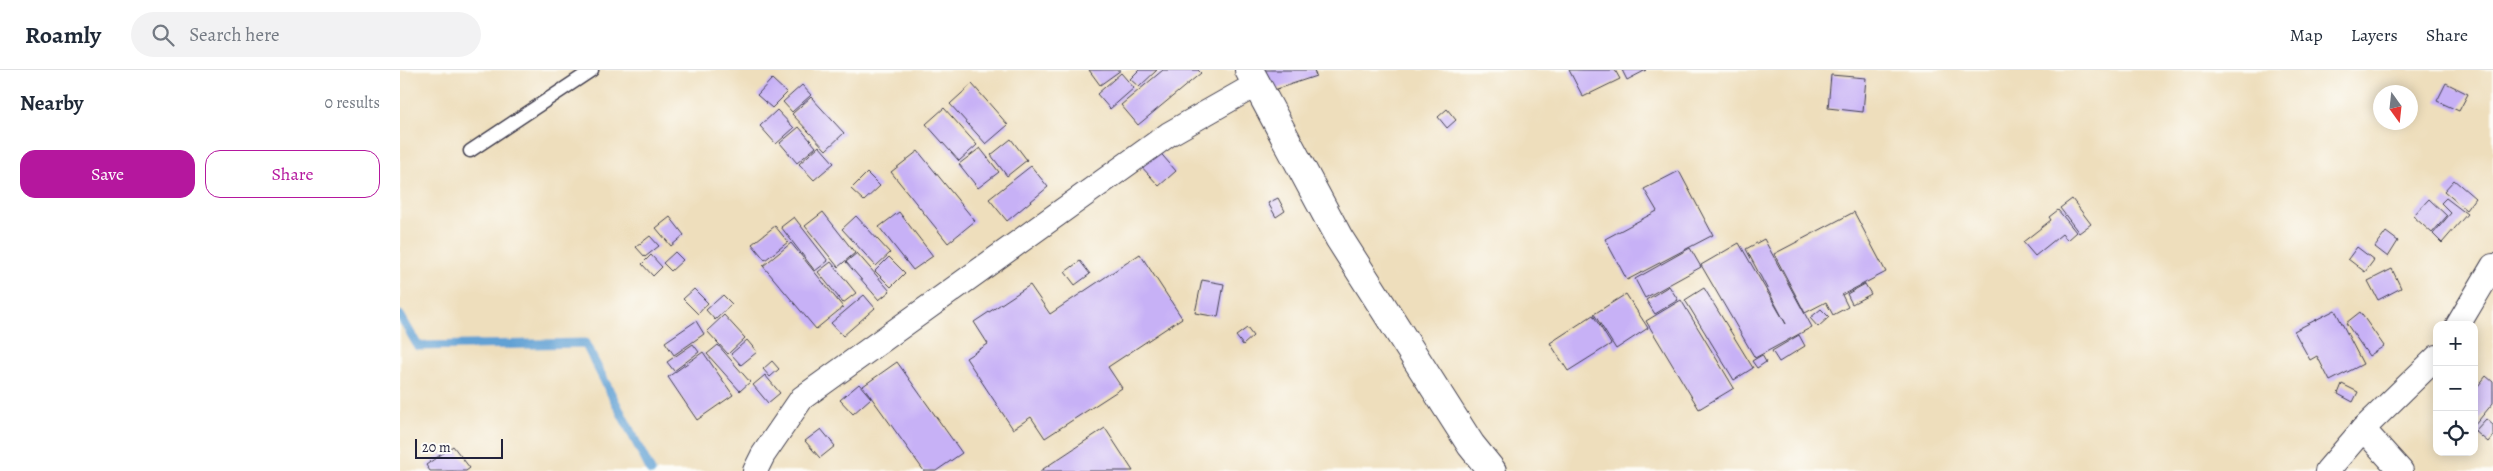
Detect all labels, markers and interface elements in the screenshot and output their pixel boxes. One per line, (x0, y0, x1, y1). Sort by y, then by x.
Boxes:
search box (131, 12, 481, 57)
text: Roamly (25, 19, 101, 51)
icon: search (149, 21, 177, 49)
text: Search here (189, 22, 280, 48)
text: Map (2290, 23, 2323, 47)
text: Layers (2351, 23, 2398, 47)
text: Share (2426, 23, 2468, 47)
north arrow (2373, 85, 2418, 130)
text: Nearby (20, 89, 83, 117)
text: 0 results (324, 92, 380, 114)
button: Save (20, 150, 195, 198)
button: Share (205, 150, 380, 198)
map controls (2433, 321, 2478, 456)
button: + (2433, 321, 2478, 366)
button: − (2433, 366, 2478, 411)
button: locate (2433, 411, 2478, 456)
scale bar (415, 436, 502, 459)
text: 20 m (422, 438, 451, 457)

